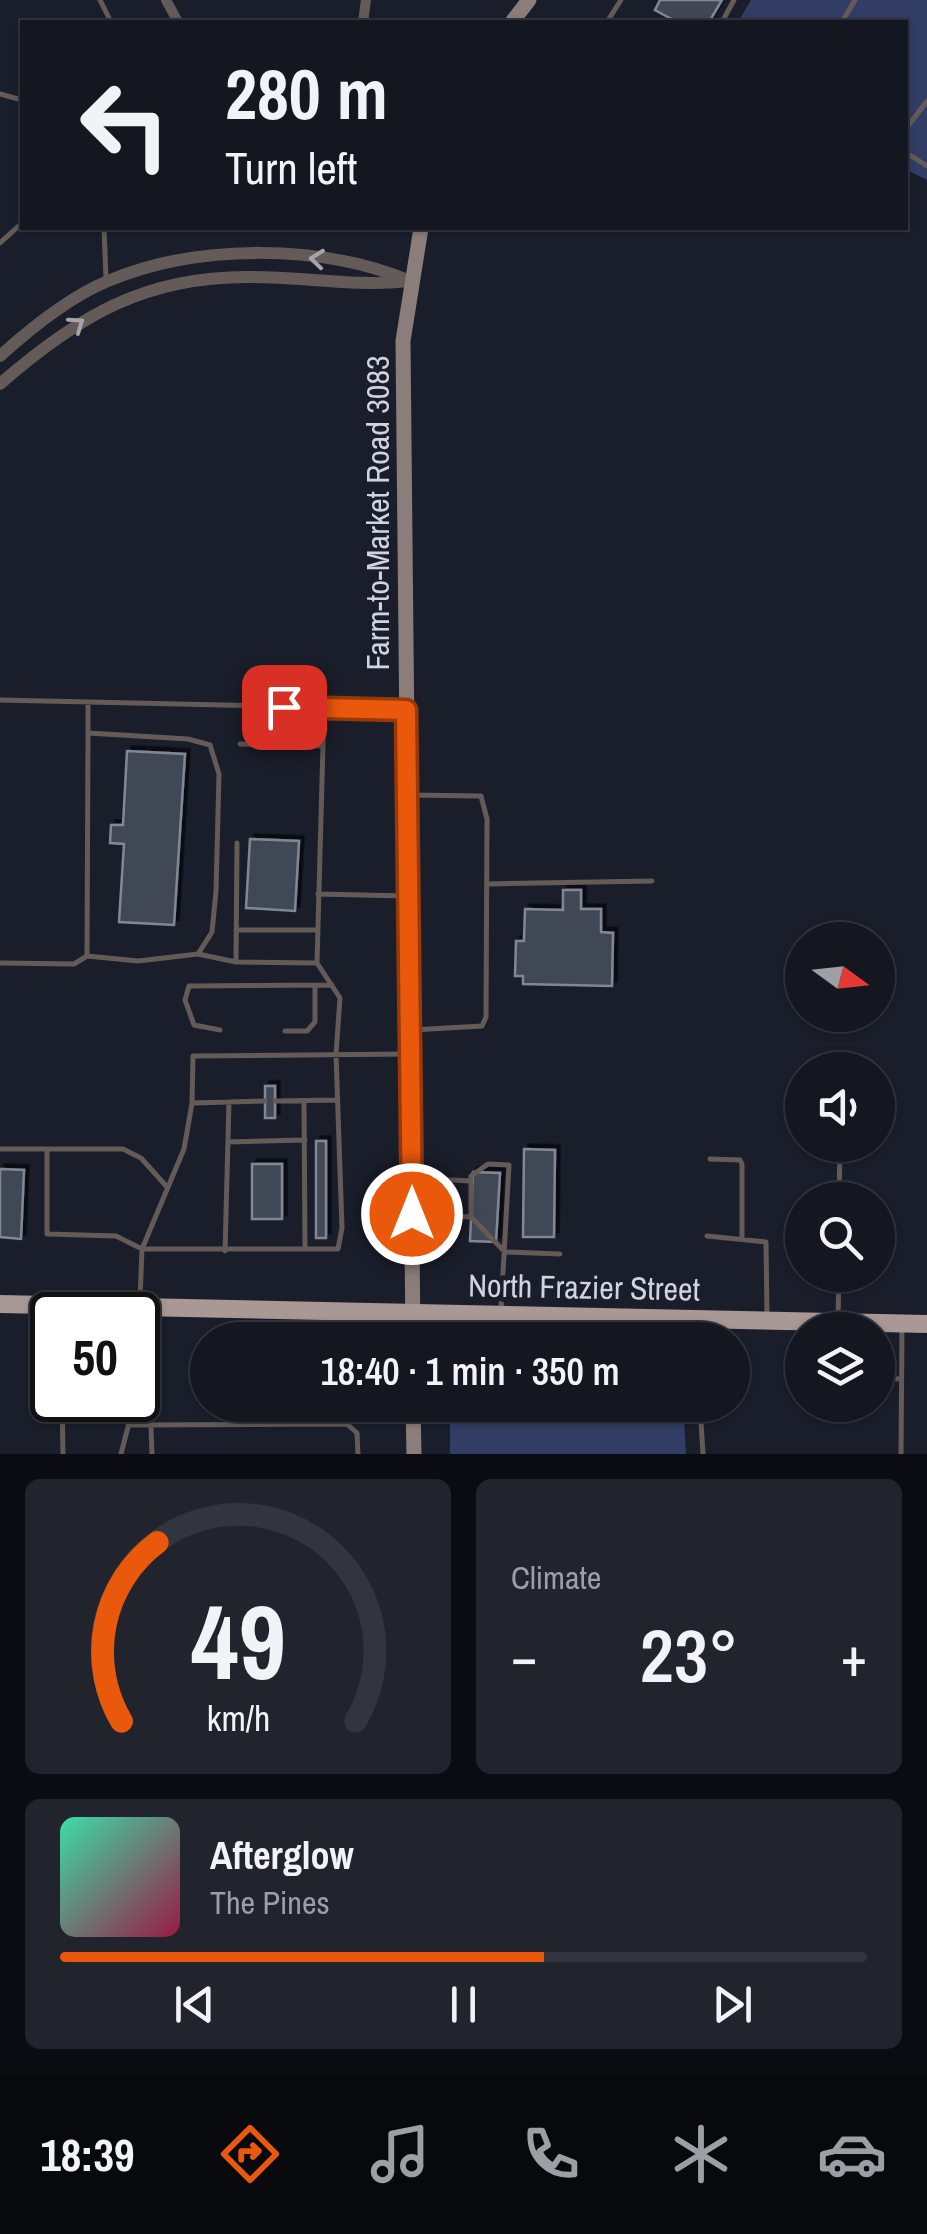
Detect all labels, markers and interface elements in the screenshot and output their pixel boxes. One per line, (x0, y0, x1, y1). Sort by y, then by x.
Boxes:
text: 280 m (225, 47, 388, 141)
icon: left (60, 60, 190, 190)
text: Turn left (225, 137, 357, 198)
one-way arrow (308, 248, 324, 270)
one-way arrow (65, 318, 84, 336)
street label: Farm-to-Market Road 3083 (356, 355, 399, 671)
pin (242, 665, 327, 750)
icon: arrive (257, 680, 312, 735)
north arrow (785, 922, 895, 1032)
map controls (785, 922, 895, 1422)
button: sound (785, 1052, 895, 1162)
position arrow (360, 1162, 464, 1266)
button: search (785, 1182, 895, 1292)
street label: North Frazier Street (468, 1263, 700, 1311)
speed limit sign: 50 (30, 1292, 160, 1422)
button: layers (785, 1312, 895, 1422)
text: 18:40 · 1 min · 350 m (320, 1346, 620, 1397)
text: Climate (511, 1556, 601, 1599)
text: 49 (191, 1571, 285, 1711)
text: 23° (640, 1604, 738, 1705)
text: − (511, 1619, 537, 1693)
text: + (841, 1619, 867, 1693)
text: km/h (206, 1694, 270, 1742)
text: Afterglow (210, 1830, 354, 1881)
text: The Pines (210, 1881, 330, 1924)
icon: previous (167, 1977, 222, 2032)
icon: pause (436, 1977, 491, 2032)
icon: next (705, 1977, 760, 2032)
icon: directions (215, 2119, 285, 2189)
icon: music (365, 2119, 435, 2189)
icon: phone (516, 2119, 586, 2189)
icon: climate (666, 2119, 736, 2189)
icon: car (817, 2119, 887, 2189)
text: 18:39 (40, 2124, 135, 2185)

